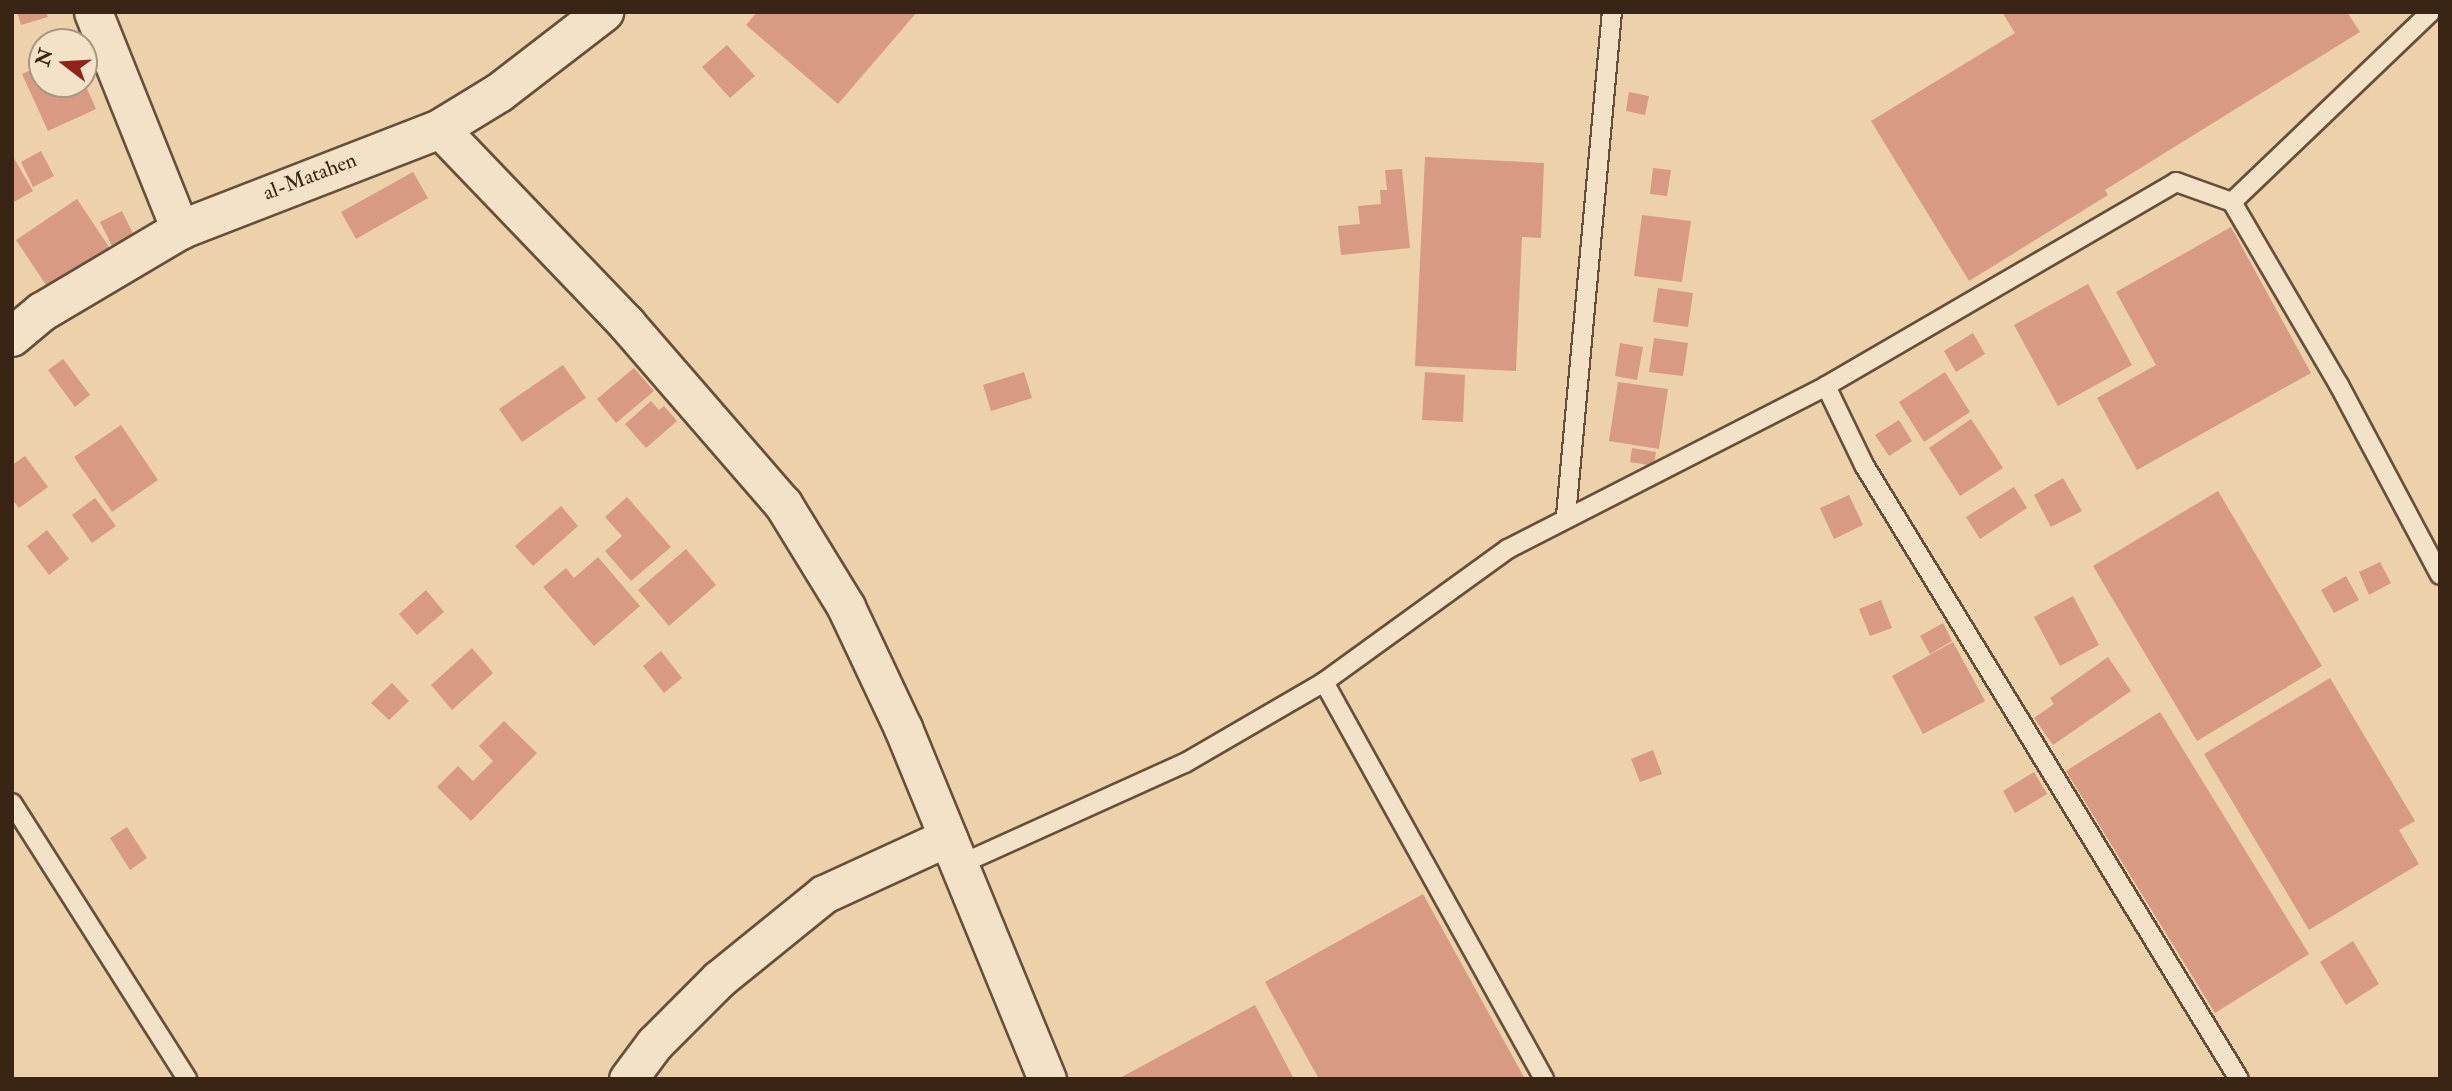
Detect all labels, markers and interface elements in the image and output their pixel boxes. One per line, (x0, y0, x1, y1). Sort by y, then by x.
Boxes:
north arrow (28, 28, 98, 98)
text: N (31, 46, 59, 69)
street label: al-Matahen (260, 148, 360, 206)

